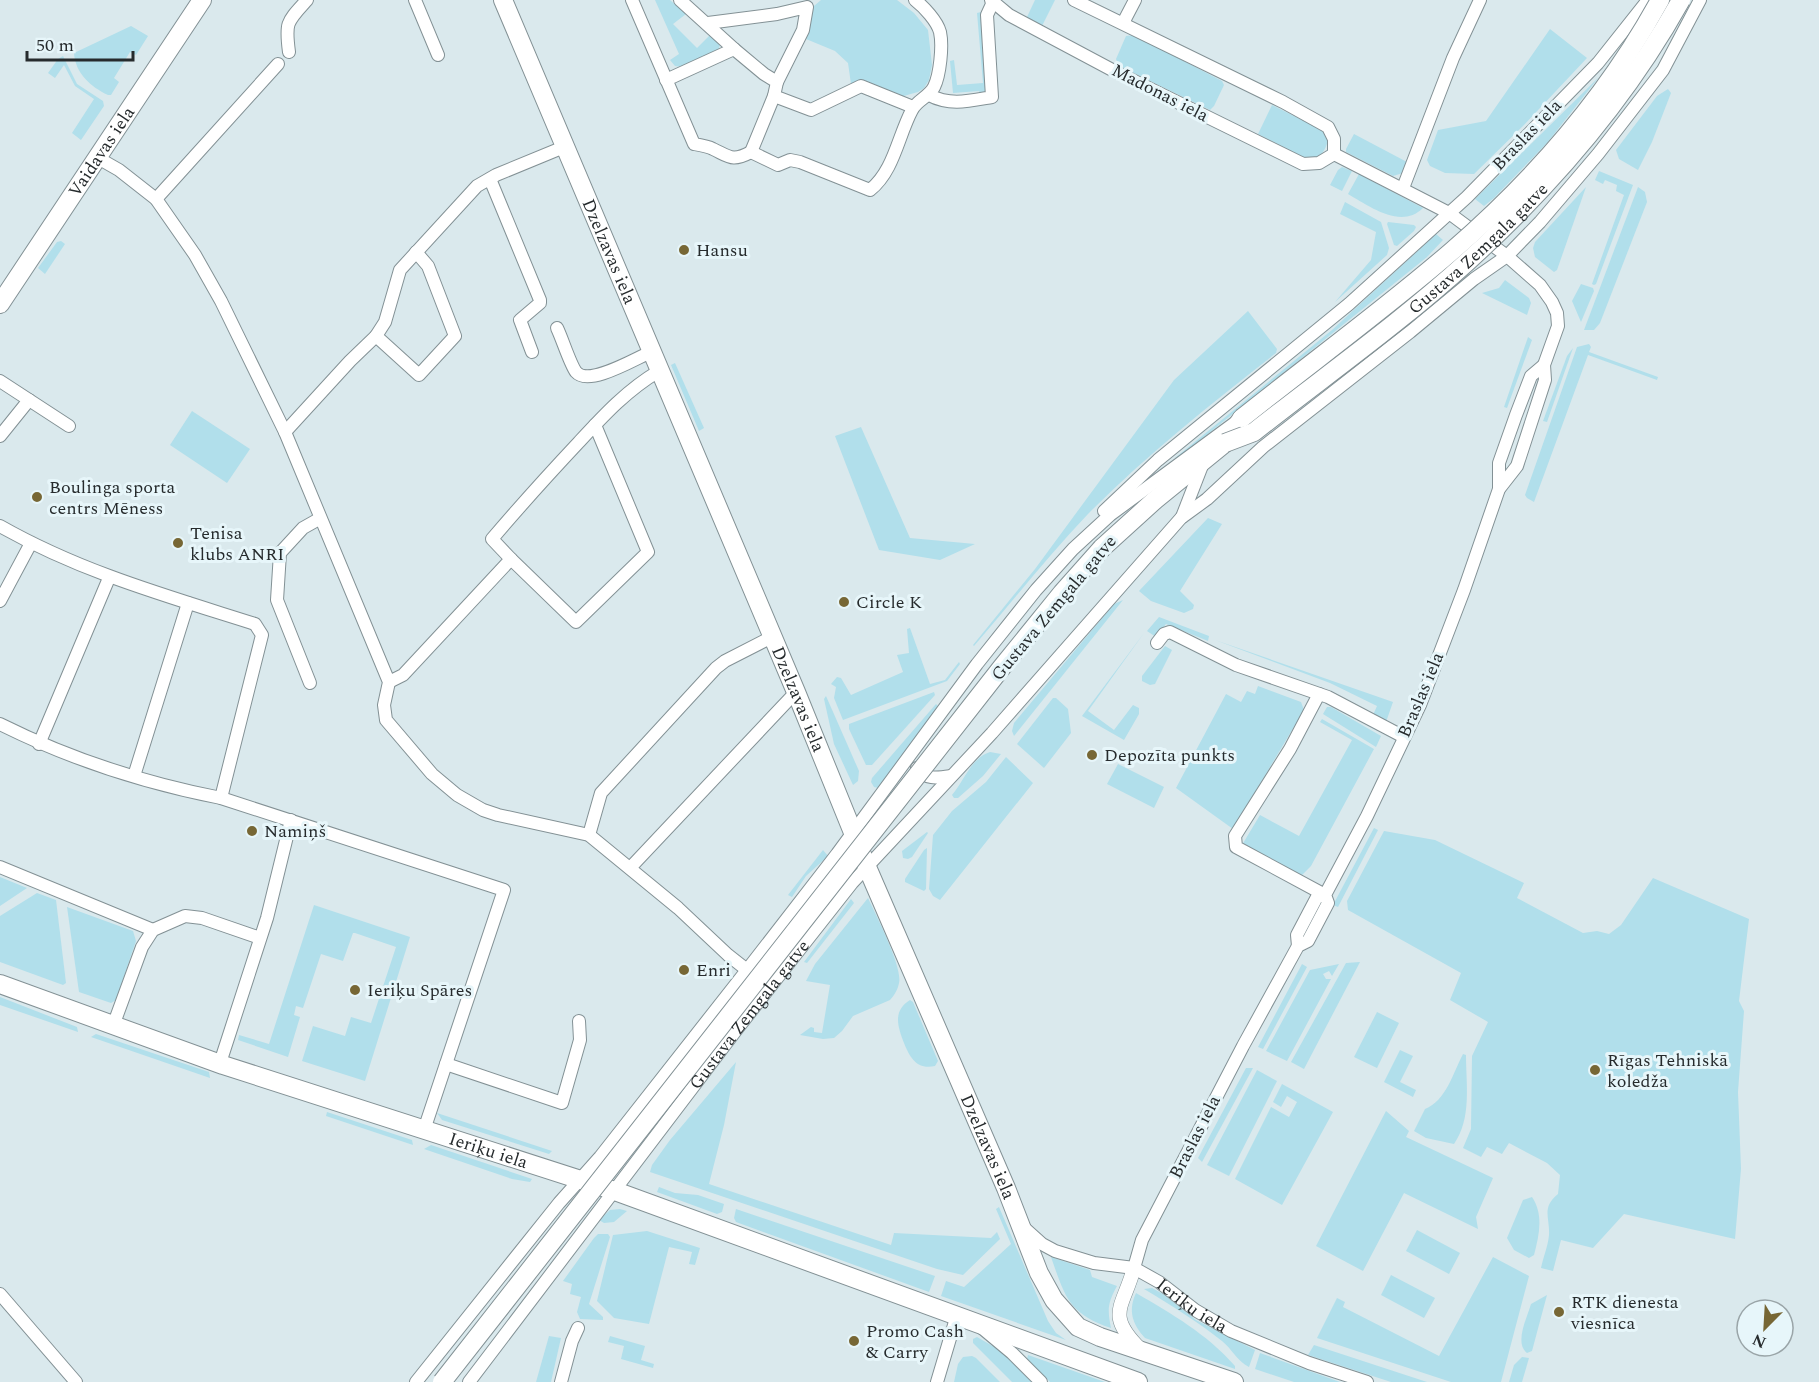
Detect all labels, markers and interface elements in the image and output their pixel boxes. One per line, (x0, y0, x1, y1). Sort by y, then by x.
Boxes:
scale bar (27, 24, 134, 62)
text: 50 m (36, 32, 74, 59)
street label: Madonas iela (1107, 57, 1213, 129)
street label: Braslas iela (1486, 93, 1568, 177)
street label: Vaidavas iela (61, 101, 141, 202)
street label: Gustava Zemgala gatve (1402, 176, 1555, 321)
street label: Dzelzavas iela (575, 194, 644, 308)
place label: Hansu (696, 237, 748, 264)
marker: Hansu (677, 243, 691, 257)
place label: Boulinga sporta centrs Mēness (49, 474, 175, 522)
marker: Boulinga sporta centrs Mēness (30, 490, 44, 504)
place label: Tenisa klubs ANRI (190, 520, 284, 568)
street label: Gustava Zemgala gatve (985, 529, 1123, 687)
marker: Tenisa klubs ANRI (171, 536, 185, 550)
place label: Circle K (856, 589, 922, 616)
marker: Circle K (837, 595, 851, 609)
street label: Dzelzavas iela (765, 642, 832, 756)
street label: Braslas iela (1391, 648, 1451, 742)
place label: Depozīta punkts (1104, 742, 1235, 769)
marker: Depozīta punkts (1085, 748, 1099, 762)
place label: Namiņš (264, 818, 326, 845)
marker: Namiņš (245, 824, 259, 838)
street label: Gustava Zemgala gatve (682, 934, 816, 1095)
place label: Enri (696, 957, 731, 984)
marker: Enri (677, 963, 691, 977)
place label: Ieriķu Spāres (367, 977, 472, 1004)
marker: Ieriķu Spāres (348, 983, 362, 997)
place label: Rīgas Tehniskā koledža (1607, 1047, 1728, 1095)
marker: Rīgas Tehniskā koledža (1588, 1063, 1602, 1077)
street label: Dzelzavas iela (953, 1090, 1023, 1203)
street label: Braslas iela (1162, 1090, 1228, 1183)
street label: Ieriķu iela (445, 1125, 531, 1176)
street label: Ieriķu iela (1151, 1271, 1233, 1340)
place label: RTK dienesta viesnīca (1570, 1289, 1679, 1337)
north arrow (1735, 1298, 1795, 1358)
marker: RTK dienesta viesnīca (1552, 1305, 1566, 1319)
place label: Promo Cash & Carry (866, 1318, 964, 1366)
text: N (1748, 1327, 1770, 1354)
marker: Promo Cash & Carry (847, 1334, 861, 1348)

